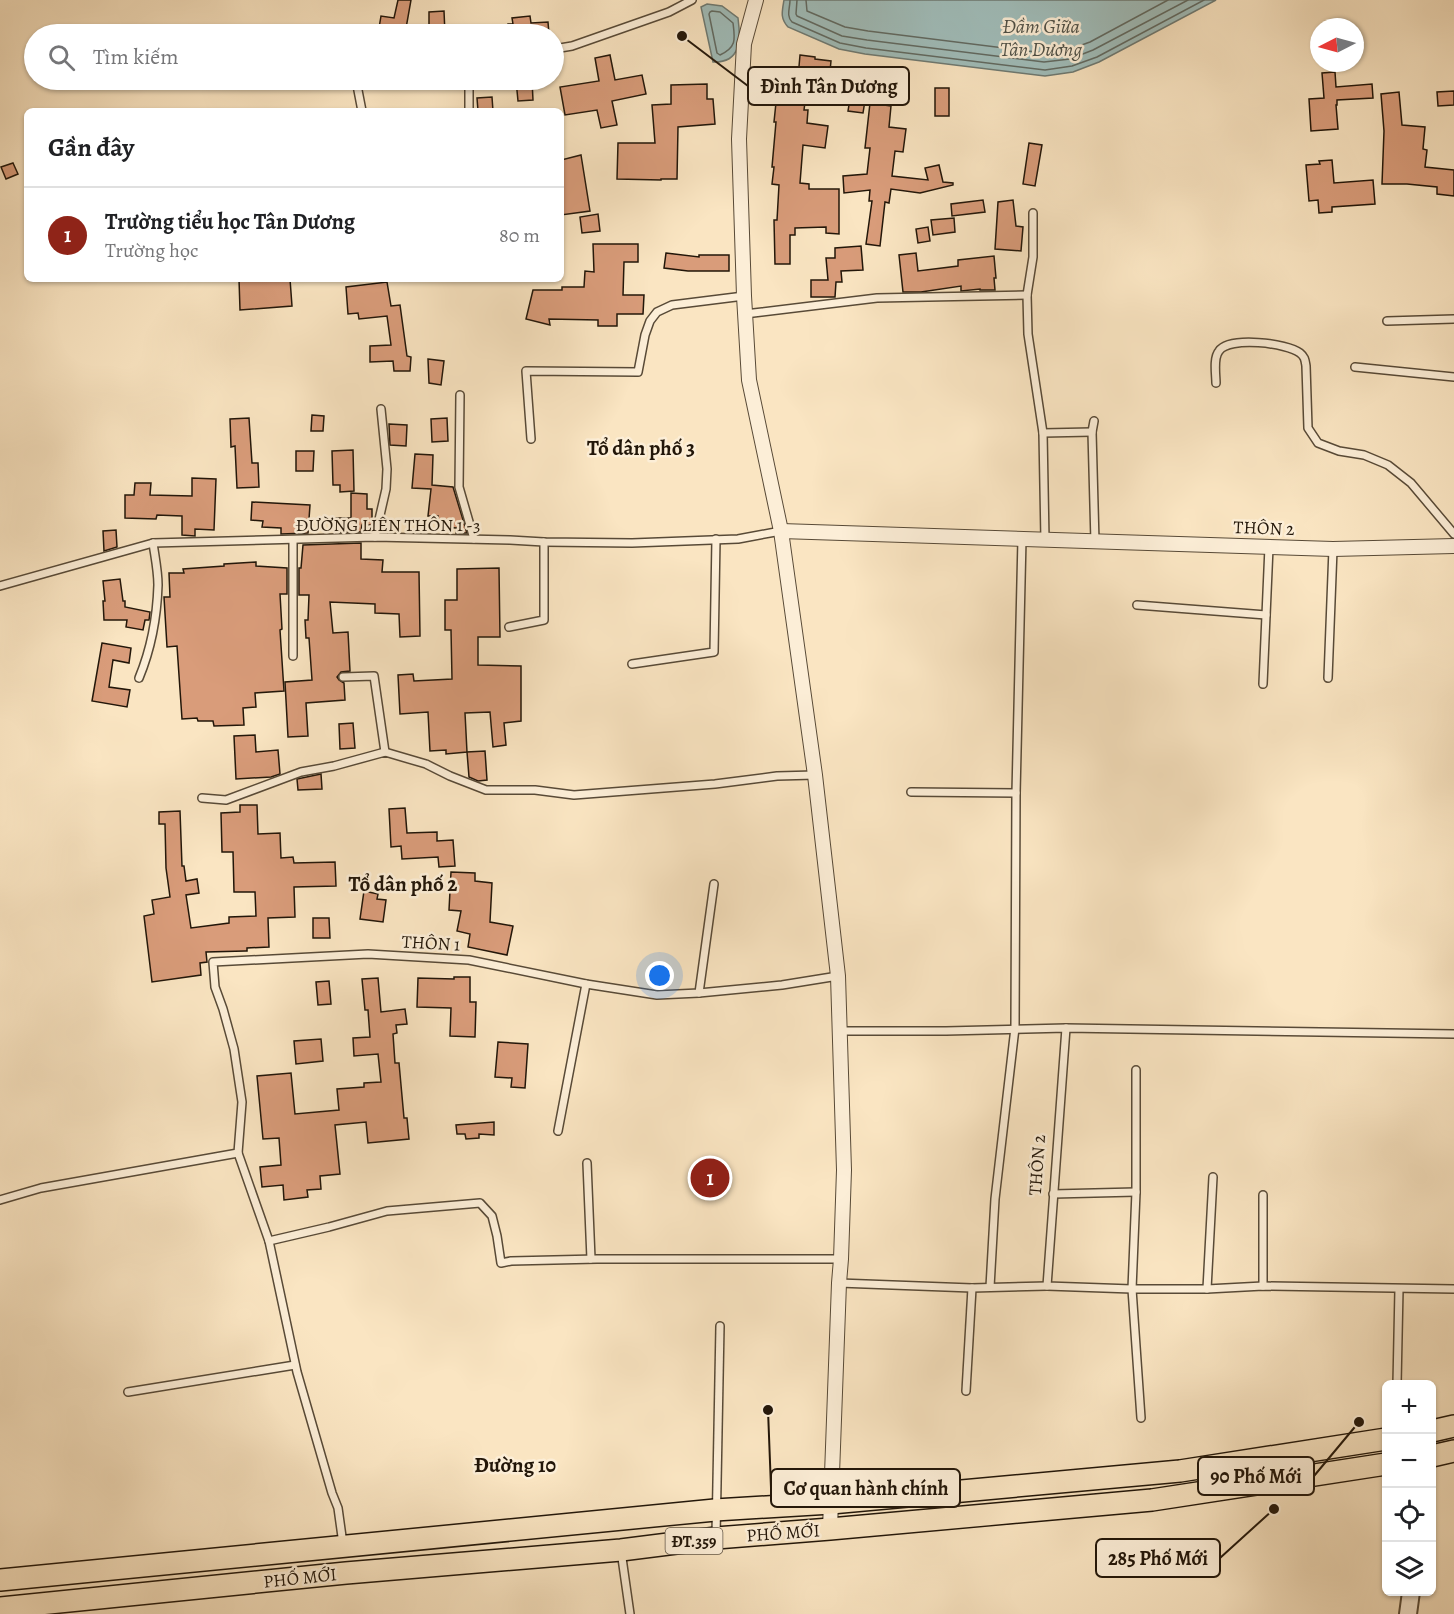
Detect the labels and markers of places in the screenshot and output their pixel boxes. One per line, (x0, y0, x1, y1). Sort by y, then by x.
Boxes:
callout: Đình Tân Dương (748, 67, 909, 105)
pin: 1 (690, 1156, 730, 1200)
callout: 90 Phố Mới (1198, 1457, 1314, 1495)
callout: Cơ quan hành chính (771, 1469, 960, 1507)
callout: 285 Phố Mới (1096, 1539, 1220, 1577)

